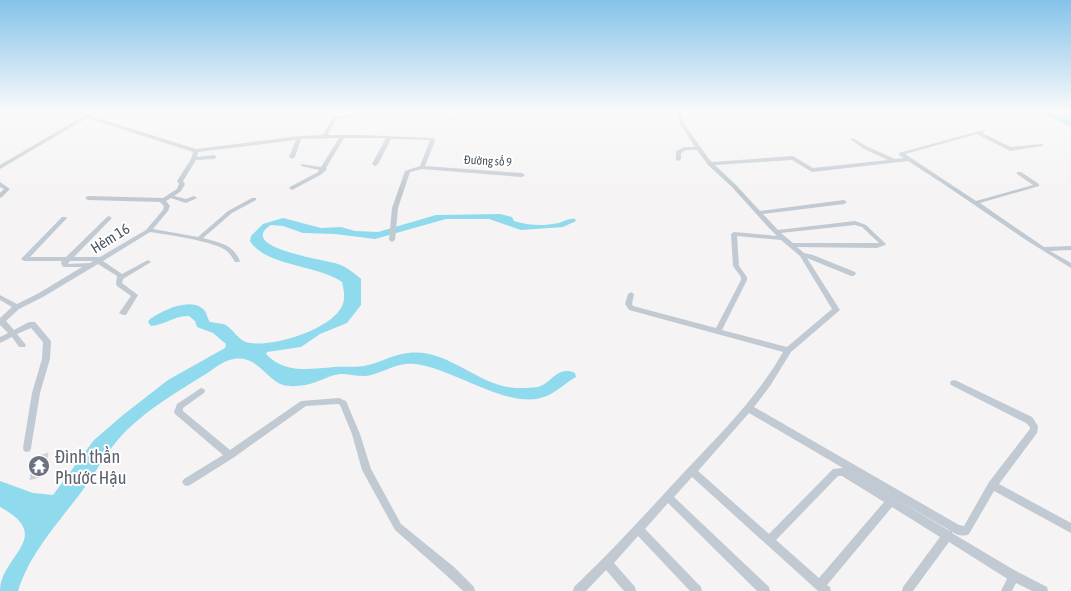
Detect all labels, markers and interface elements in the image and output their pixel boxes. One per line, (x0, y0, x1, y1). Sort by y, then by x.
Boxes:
street label: Đường số 9 (464, 153, 513, 169)
street label: Hẻm 16 (87, 220, 133, 256)
place label: Đình thần Phước Hậu (55, 445, 126, 488)
temple icon: Đình thần Phước Hậu (27, 454, 51, 478)

